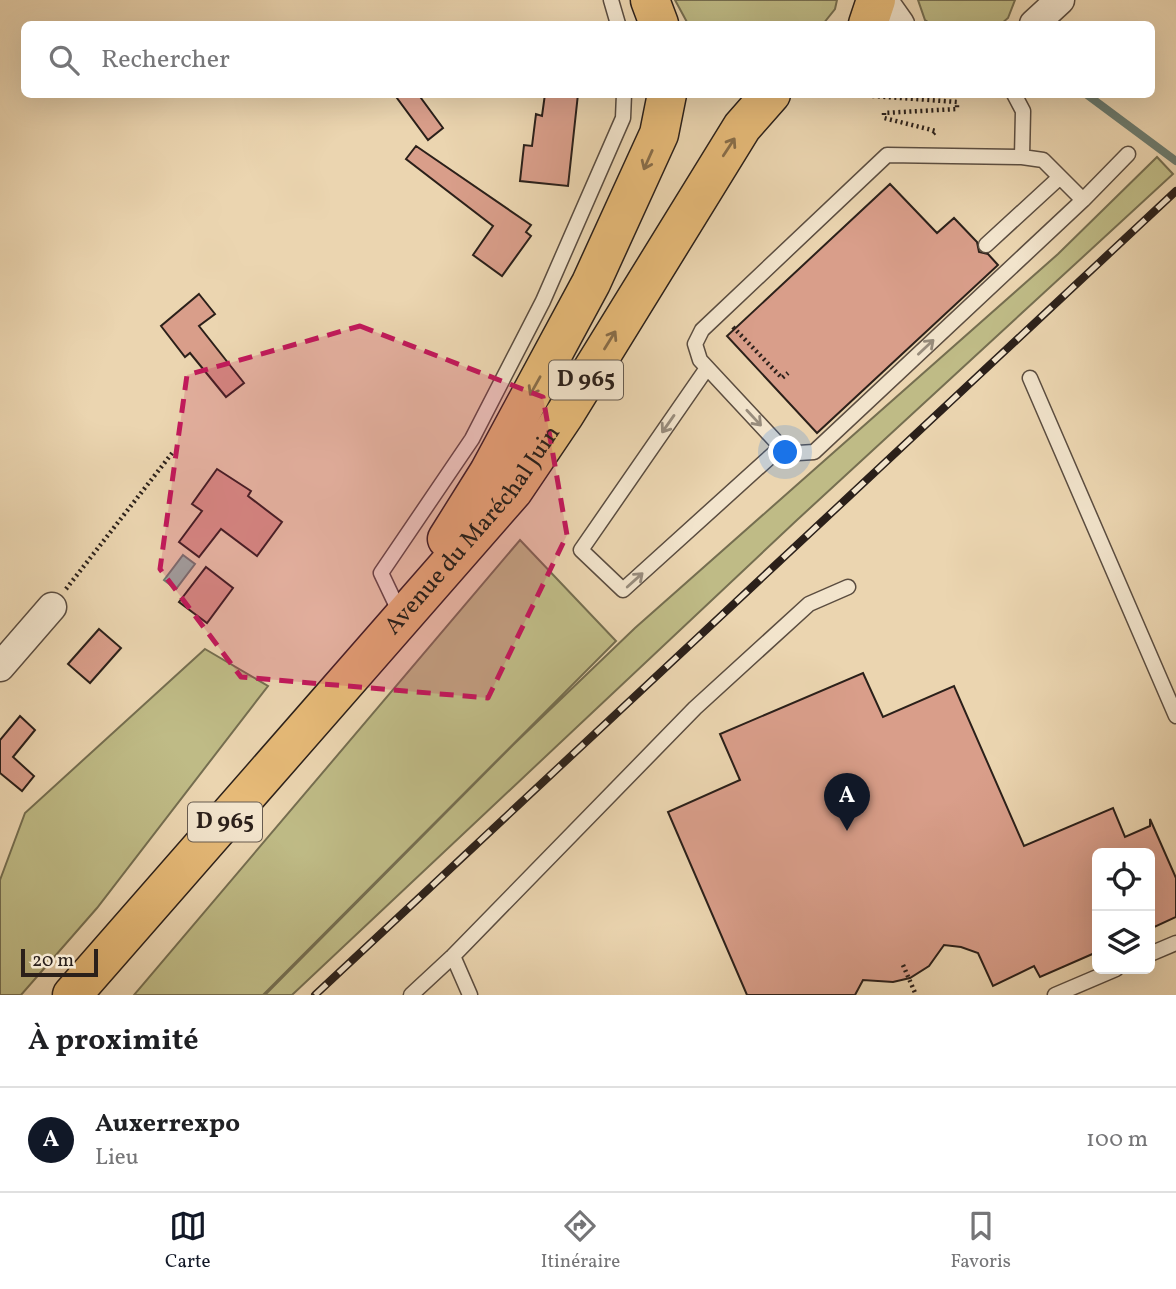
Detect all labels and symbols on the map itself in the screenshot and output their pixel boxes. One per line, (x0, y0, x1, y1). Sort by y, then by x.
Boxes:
one-way arrow (723, 137, 737, 157)
one-way arrow (641, 148, 654, 170)
one-way arrow (603, 331, 617, 351)
one-way arrow (917, 338, 934, 355)
road number: D 965 (549, 360, 623, 400)
one-way arrow (528, 376, 542, 396)
one-way arrow (746, 409, 762, 427)
one-way arrow (661, 414, 675, 433)
street label: Avenue du Maréchal Juin (377, 419, 569, 643)
your location (768, 435, 802, 469)
one-way arrow (625, 572, 643, 588)
pin: A (824, 773, 870, 831)
road number: D 965 (188, 802, 262, 842)
scale bar (21, 946, 98, 978)

